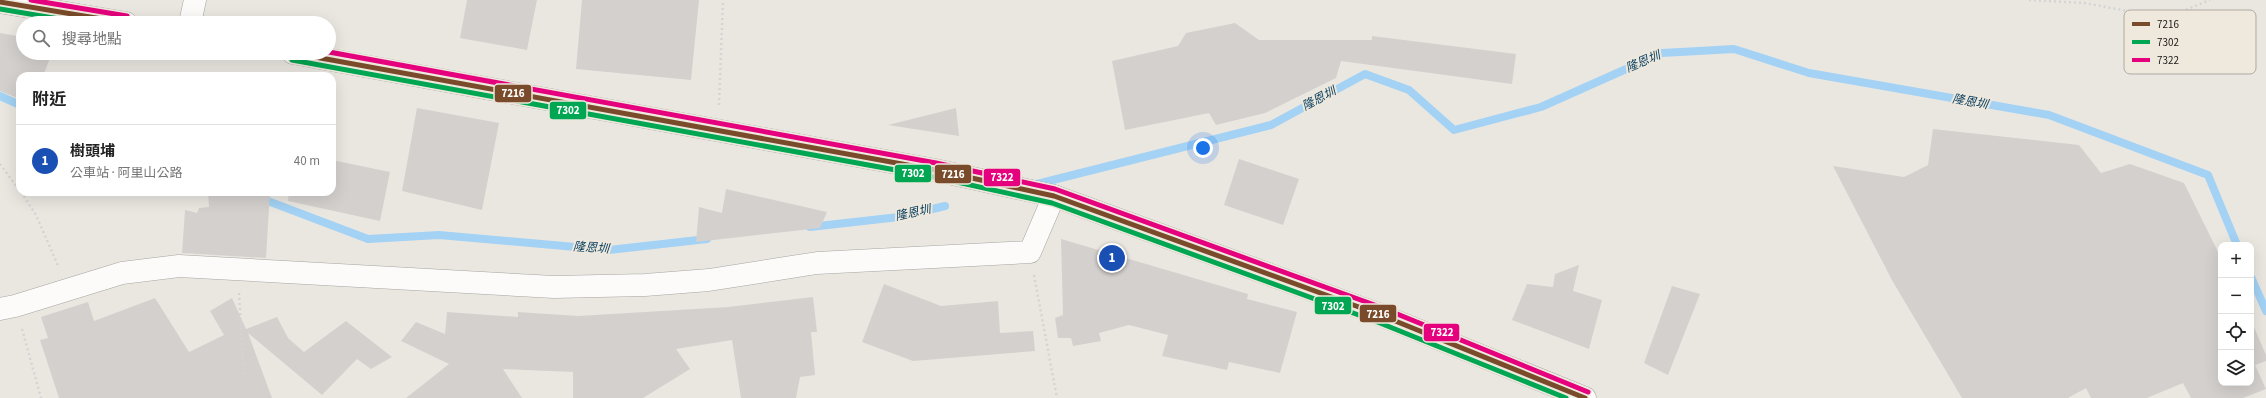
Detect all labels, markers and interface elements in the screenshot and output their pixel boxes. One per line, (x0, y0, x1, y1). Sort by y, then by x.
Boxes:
legend (2124, 10, 2256, 74)
search box (16, 16, 336, 60)
text: 7216 (2157, 17, 2179, 32)
icon: search (30, 27, 52, 49)
text: 搜尋地點 (62, 29, 122, 50)
text: 7302 (2157, 35, 2179, 50)
water label: 隆恩圳 (1623, 46, 1665, 77)
text: 7322 (2157, 53, 2179, 68)
water label: 隆恩圳 (1299, 82, 1341, 115)
line badge: 7216 (494, 84, 532, 103)
text: 7216 (501, 86, 525, 101)
text: 附近 (32, 88, 66, 112)
water label: 隆恩圳 (1951, 91, 1991, 114)
line badge: 7302 (549, 101, 587, 120)
text: 7302 (556, 103, 580, 118)
your location (1193, 138, 1213, 158)
text: 樹頭埔 (70, 141, 115, 162)
text: 1 (42, 152, 48, 170)
text: 40 m (294, 152, 320, 170)
text: 公車站 · 阿里山公路 (70, 164, 182, 182)
line badge: 7302 (894, 164, 932, 183)
line badge: 7216 (934, 164, 972, 184)
text: 7302 (901, 166, 925, 181)
text: 7216 (941, 167, 965, 182)
line badge: 7322 (983, 168, 1021, 187)
text: 7322 (990, 170, 1014, 185)
water label: 隆恩圳 (894, 201, 934, 225)
water label: 隆恩圳 (572, 238, 612, 258)
map controls (2218, 242, 2254, 386)
button: + (2218, 242, 2254, 278)
pin: 1 (1099, 243, 1125, 273)
button: − (2218, 278, 2254, 314)
line badge: 7302 (1314, 296, 1352, 315)
text: 7302 (1321, 299, 1345, 314)
line badge: 7216 (1359, 304, 1397, 323)
text: 7216 (1366, 307, 1390, 322)
button: locate (2218, 314, 2254, 350)
line badge: 7322 (1423, 323, 1460, 342)
text: 7322 (1430, 325, 1454, 340)
button: layers (2218, 350, 2254, 386)

